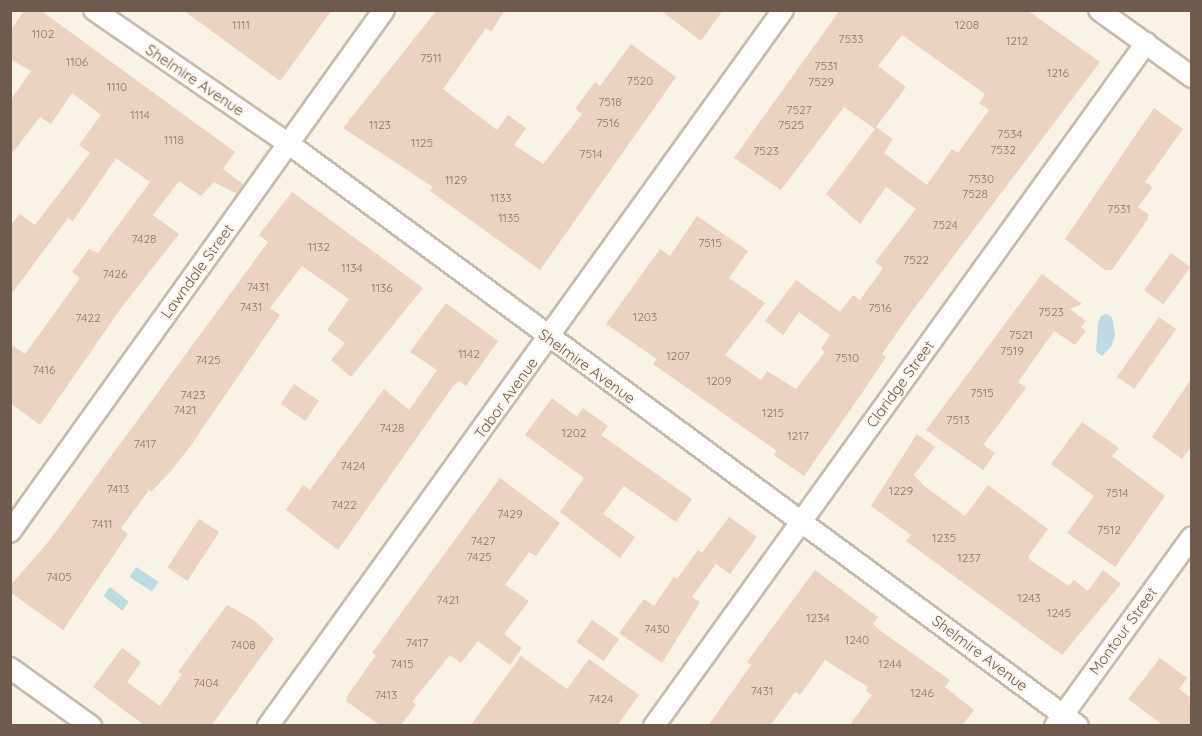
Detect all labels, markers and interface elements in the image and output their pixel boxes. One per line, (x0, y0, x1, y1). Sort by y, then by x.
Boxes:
house number: 1111 (232, 18, 250, 32)
house number: 1208 (955, 18, 979, 32)
house number: 1102 (32, 27, 54, 41)
house number: 7533 (838, 32, 864, 46)
house number: 1212 (1006, 34, 1028, 48)
street label: Shelmire Avenue (142, 40, 248, 120)
house number: 7511 (420, 51, 442, 65)
house number: 1106 (66, 55, 88, 69)
house number: 7531 (814, 59, 838, 73)
house number: 1216 (1047, 66, 1069, 80)
house number: 7520 (627, 74, 653, 88)
house number: 7529 (808, 75, 834, 89)
house number: 1110 (107, 80, 127, 94)
house number: 7518 (598, 95, 622, 109)
house number: 7527 (786, 103, 812, 117)
house number: 1114 (130, 108, 150, 122)
house number: 7516 (596, 116, 620, 130)
house number: 1123 (369, 118, 391, 132)
house number: 7525 (778, 118, 804, 132)
house number: 7534 (997, 127, 1023, 141)
house number: 1118 (164, 133, 184, 147)
house number: 1125 (411, 136, 433, 150)
house number: 7532 (990, 143, 1016, 157)
house number: 7523 (753, 144, 779, 158)
house number: 7514 (579, 147, 603, 161)
house number: 7530 (968, 172, 994, 186)
house number: 1129 (445, 173, 467, 187)
house number: 7528 (962, 187, 988, 201)
house number: 1133 (490, 191, 512, 205)
house number: 7531 (1107, 202, 1131, 216)
house number: 1135 (498, 211, 520, 225)
house number: 7524 (932, 218, 958, 232)
street label: Lawndale Street (157, 220, 237, 322)
house number: 7428 (131, 232, 157, 246)
house number: 7515 (698, 236, 722, 250)
house number: 1132 (308, 240, 330, 254)
house number: 7522 (903, 253, 929, 267)
house number: 1134 (341, 261, 363, 275)
house number: 7426 (102, 267, 128, 281)
house number: 7431 (247, 280, 269, 294)
house number: 1136 (371, 281, 393, 295)
house number: 7431 (240, 300, 262, 314)
house number: 7516 (868, 301, 892, 315)
house number: 7523 (1038, 305, 1064, 319)
house number: 1203 (633, 310, 657, 324)
house number: 7422 (75, 311, 101, 325)
street label: Shelmire Avenue (535, 325, 639, 407)
house number: 7521 (1009, 328, 1033, 342)
street label: Claridge Street (862, 337, 938, 431)
house number: 7519 (1000, 344, 1024, 358)
house number: 1142 (458, 347, 480, 361)
house number: 1207 (666, 349, 690, 363)
house number: 7510 (835, 351, 859, 365)
house number: 7425 (195, 353, 221, 367)
street label: Tabor Avenue (471, 354, 541, 442)
house number: 7416 (33, 363, 55, 377)
house number: 1209 (707, 374, 731, 388)
house number: 7515 (970, 386, 994, 400)
house number: 7423 (181, 388, 205, 402)
house number: 7421 (173, 403, 197, 417)
house number: 1215 (762, 406, 784, 420)
house number: 7513 (946, 413, 970, 427)
house number: 7428 (379, 421, 405, 435)
house number: 1202 (562, 426, 586, 440)
house number: 1217 (787, 429, 809, 443)
house number: 7417 (134, 437, 156, 451)
house number: 7424 (341, 459, 365, 473)
house number: 7413 (107, 482, 129, 496)
house number: 1229 (889, 484, 913, 498)
house number: 7514 (1105, 486, 1129, 500)
house number: 7422 (331, 498, 357, 512)
house number: 7429 (497, 507, 523, 521)
house number: 7411 (92, 517, 112, 531)
house number: 7512 (1097, 523, 1121, 537)
house number: 1235 (932, 531, 956, 545)
house number: 7427 (471, 534, 495, 548)
house number: 7425 (466, 550, 492, 564)
house number: 1237 (957, 551, 981, 565)
house number: 7405 (46, 570, 72, 584)
street label: Montour Street (1085, 584, 1161, 678)
house number: 1243 (1017, 591, 1041, 605)
house number: 7421 (436, 593, 460, 607)
house number: 1245 (1047, 606, 1071, 620)
house number: 1234 (806, 611, 830, 625)
street label: Shelmire Avenue (929, 611, 1031, 695)
house number: 7430 (644, 622, 670, 636)
house number: 1240 (845, 633, 869, 647)
house number: 7417 (406, 636, 428, 650)
house number: 7408 (230, 638, 256, 652)
house number: 7415 (391, 657, 413, 671)
house number: 1244 (878, 657, 902, 671)
house number: 7404 (193, 676, 219, 690)
house number: 7431 (751, 684, 773, 698)
house number: 1246 (910, 686, 934, 700)
house number: 7413 (375, 688, 397, 702)
house number: 7424 (589, 692, 613, 706)

